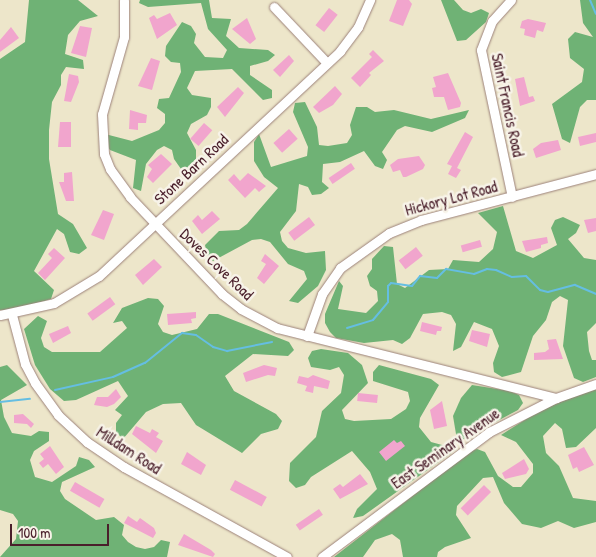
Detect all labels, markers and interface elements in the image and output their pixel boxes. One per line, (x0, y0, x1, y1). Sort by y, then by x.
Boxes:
street label: Saint Francis Road (488, 52, 528, 158)
street label: Stone Barn Road (150, 130, 232, 208)
street label: Hickory Lot Road (403, 176, 499, 220)
street label: Doves Cove Road (176, 224, 258, 304)
street label: East Seminary Avenue (387, 404, 503, 492)
street label: Milldam Road (93, 422, 165, 478)
scale bar (12, 514, 111, 546)
text: 100 m (18, 522, 51, 543)

